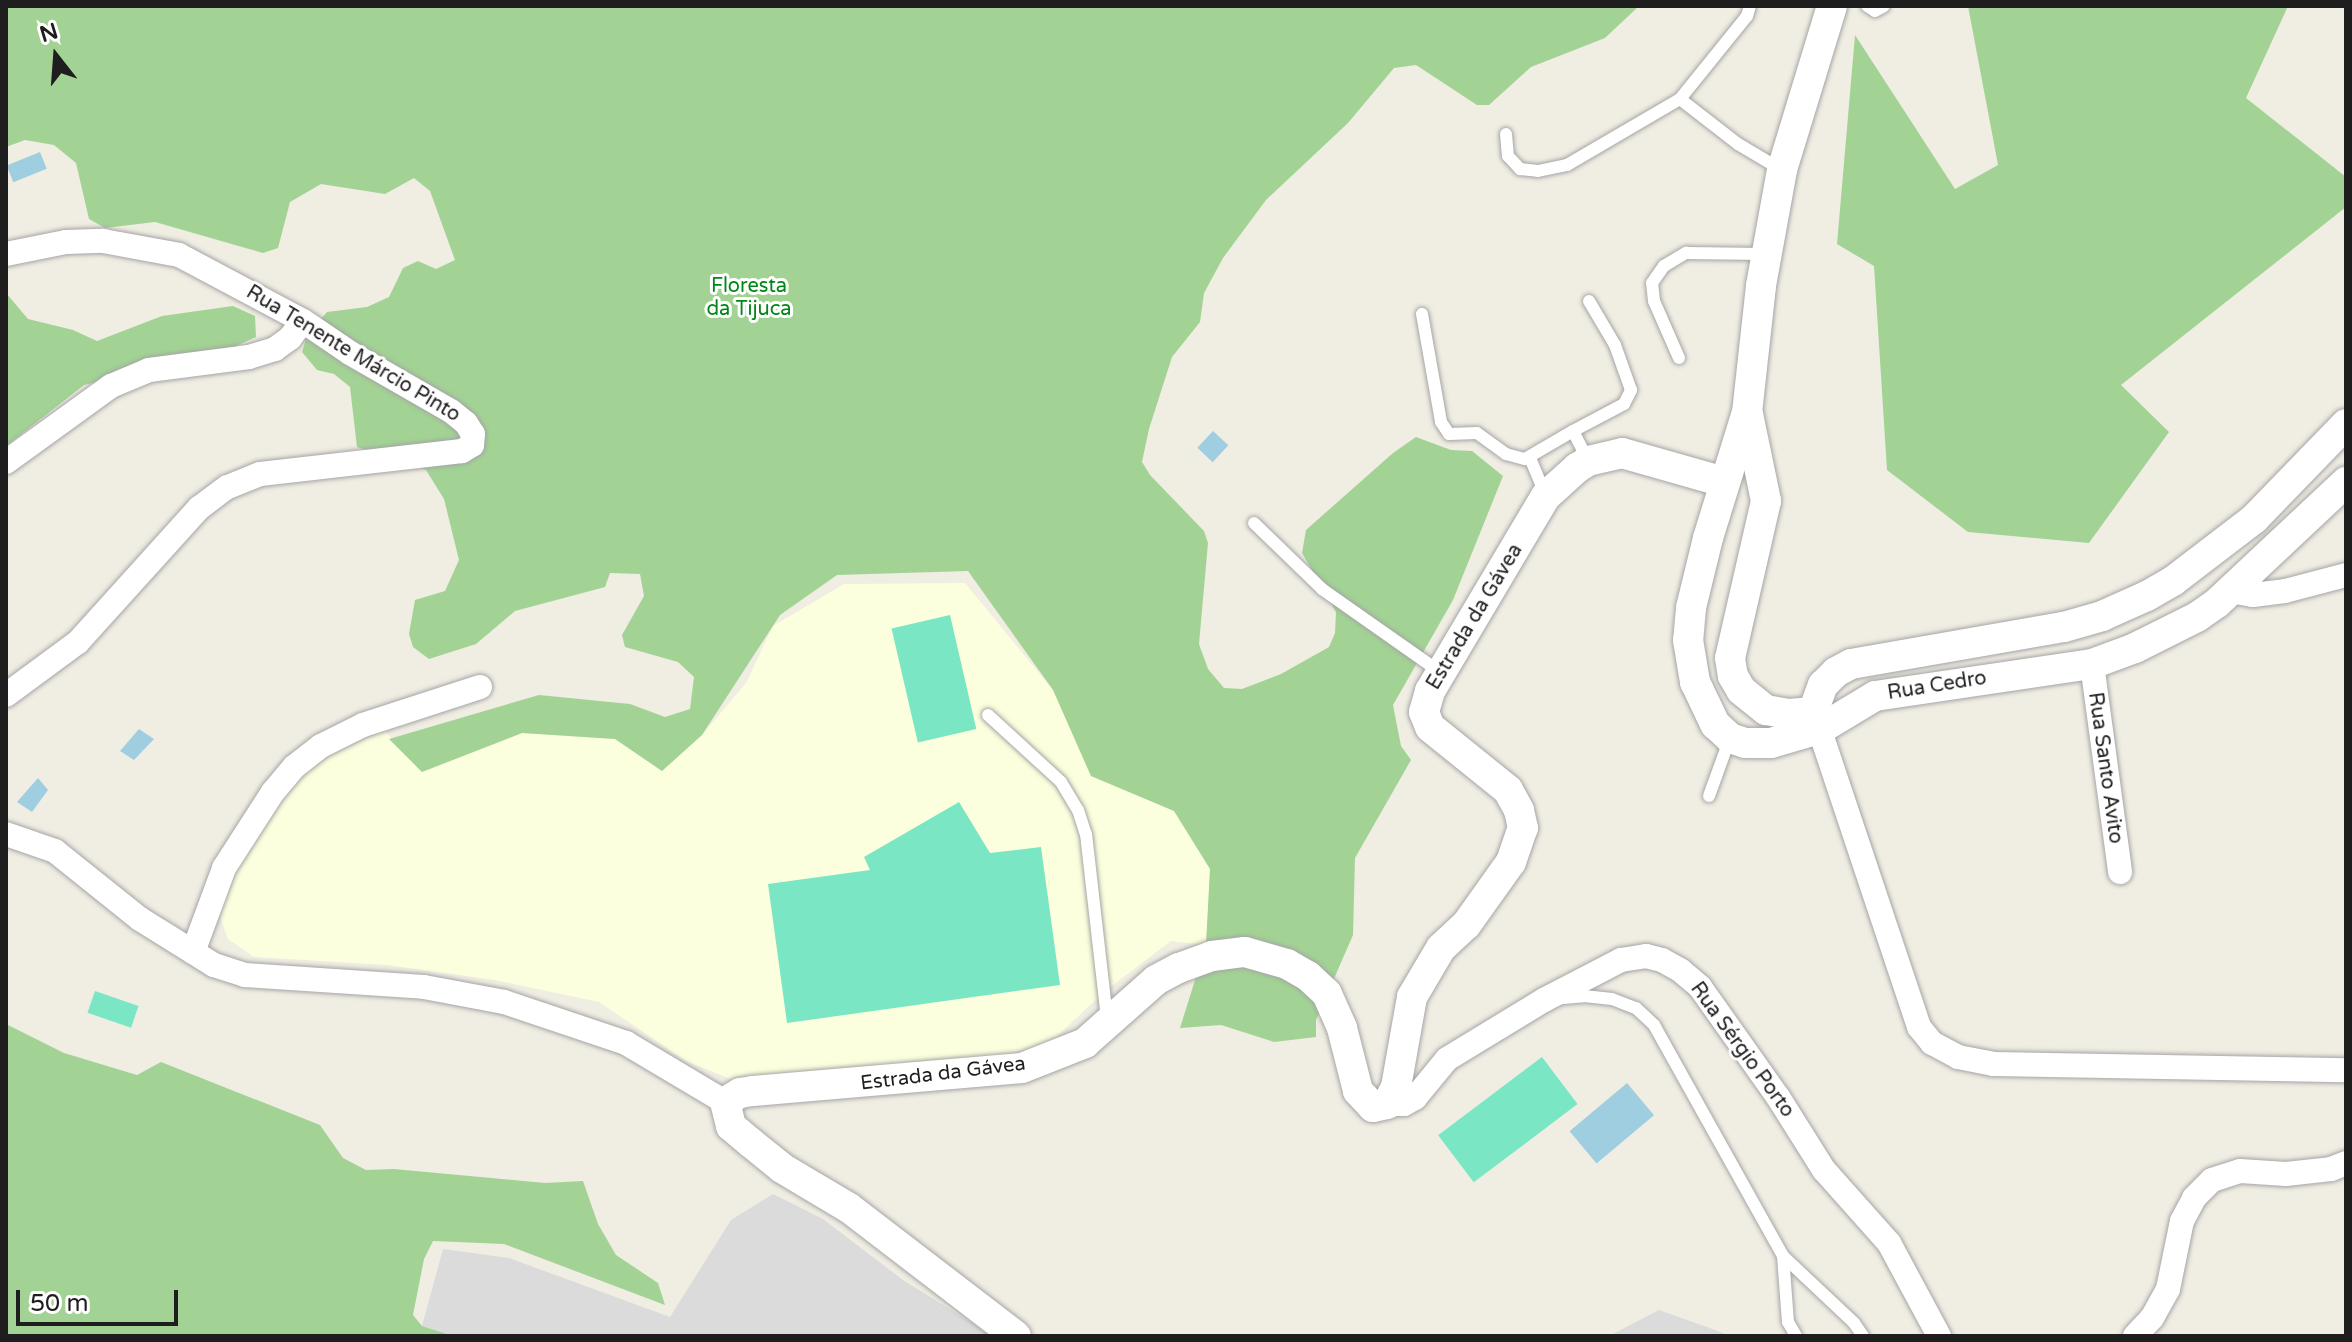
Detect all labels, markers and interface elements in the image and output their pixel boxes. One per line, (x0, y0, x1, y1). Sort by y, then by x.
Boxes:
north arrow (16, 16, 96, 96)
text: N (37, 18, 61, 48)
park label: Floresta da Tijuca (706, 274, 792, 321)
street label: Rua Tenente Márcio Pinto (242, 281, 464, 427)
street label: Estrada da Gávea (1422, 540, 1528, 694)
street label: Rua Cedro (1886, 666, 1988, 706)
street label: Rua Santo Avito (2082, 691, 2128, 845)
street label: Rua Sérgio Porto (1685, 978, 1799, 1122)
street label: Estrada da Gávea (859, 1052, 1027, 1096)
scale bar (20, 1274, 182, 1324)
text: 50 m (30, 1289, 88, 1318)

